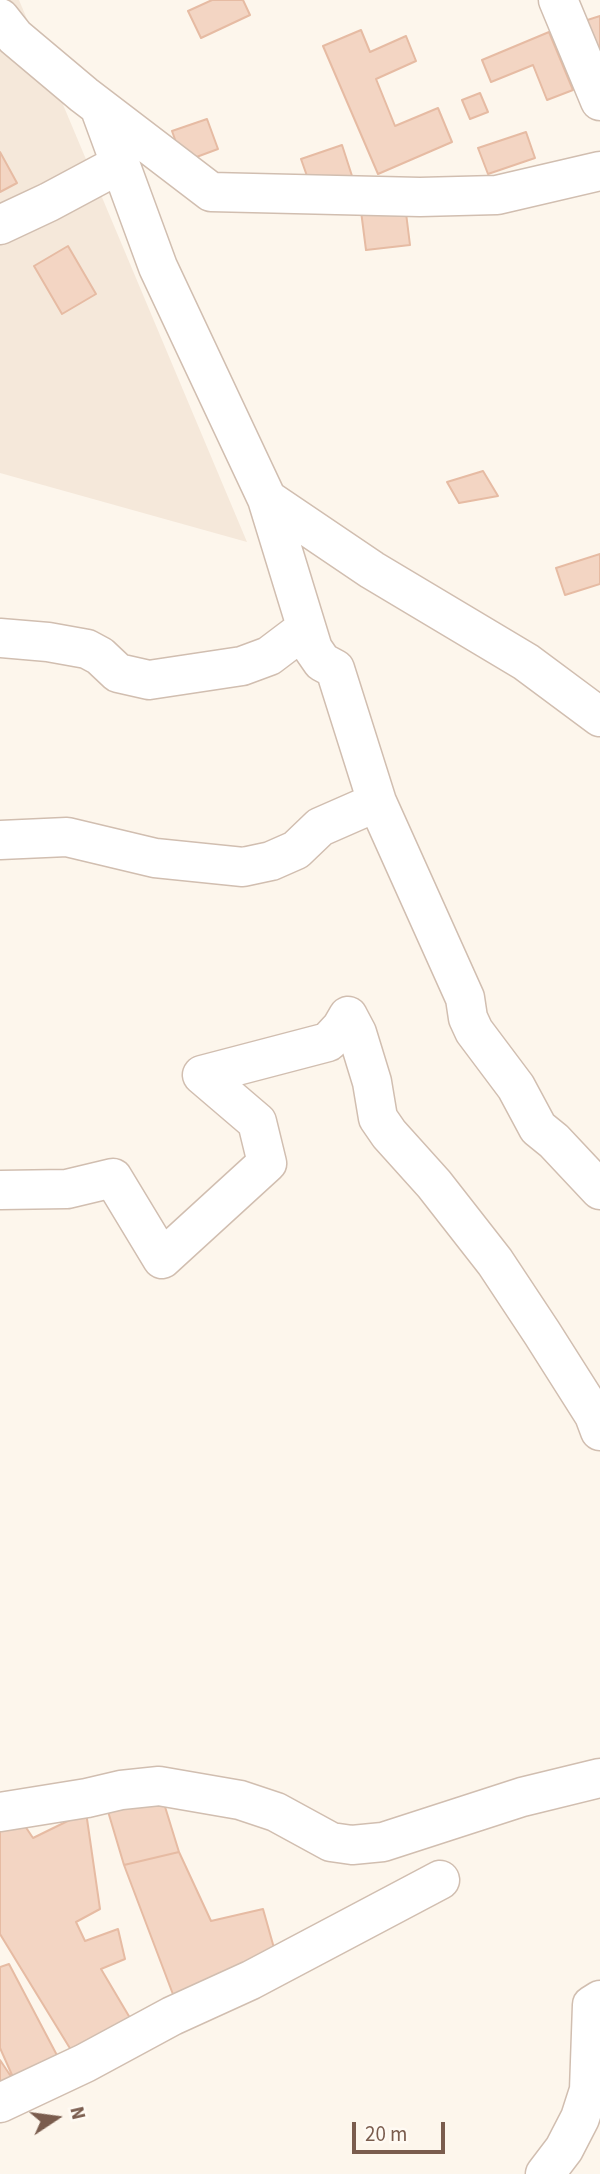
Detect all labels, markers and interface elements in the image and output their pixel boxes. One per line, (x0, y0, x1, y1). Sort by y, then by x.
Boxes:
north arrow (21, 2083, 91, 2153)
text: N (62, 2104, 92, 2122)
scale bar (355, 2108, 448, 2152)
text: 20 m (365, 2119, 407, 2149)

